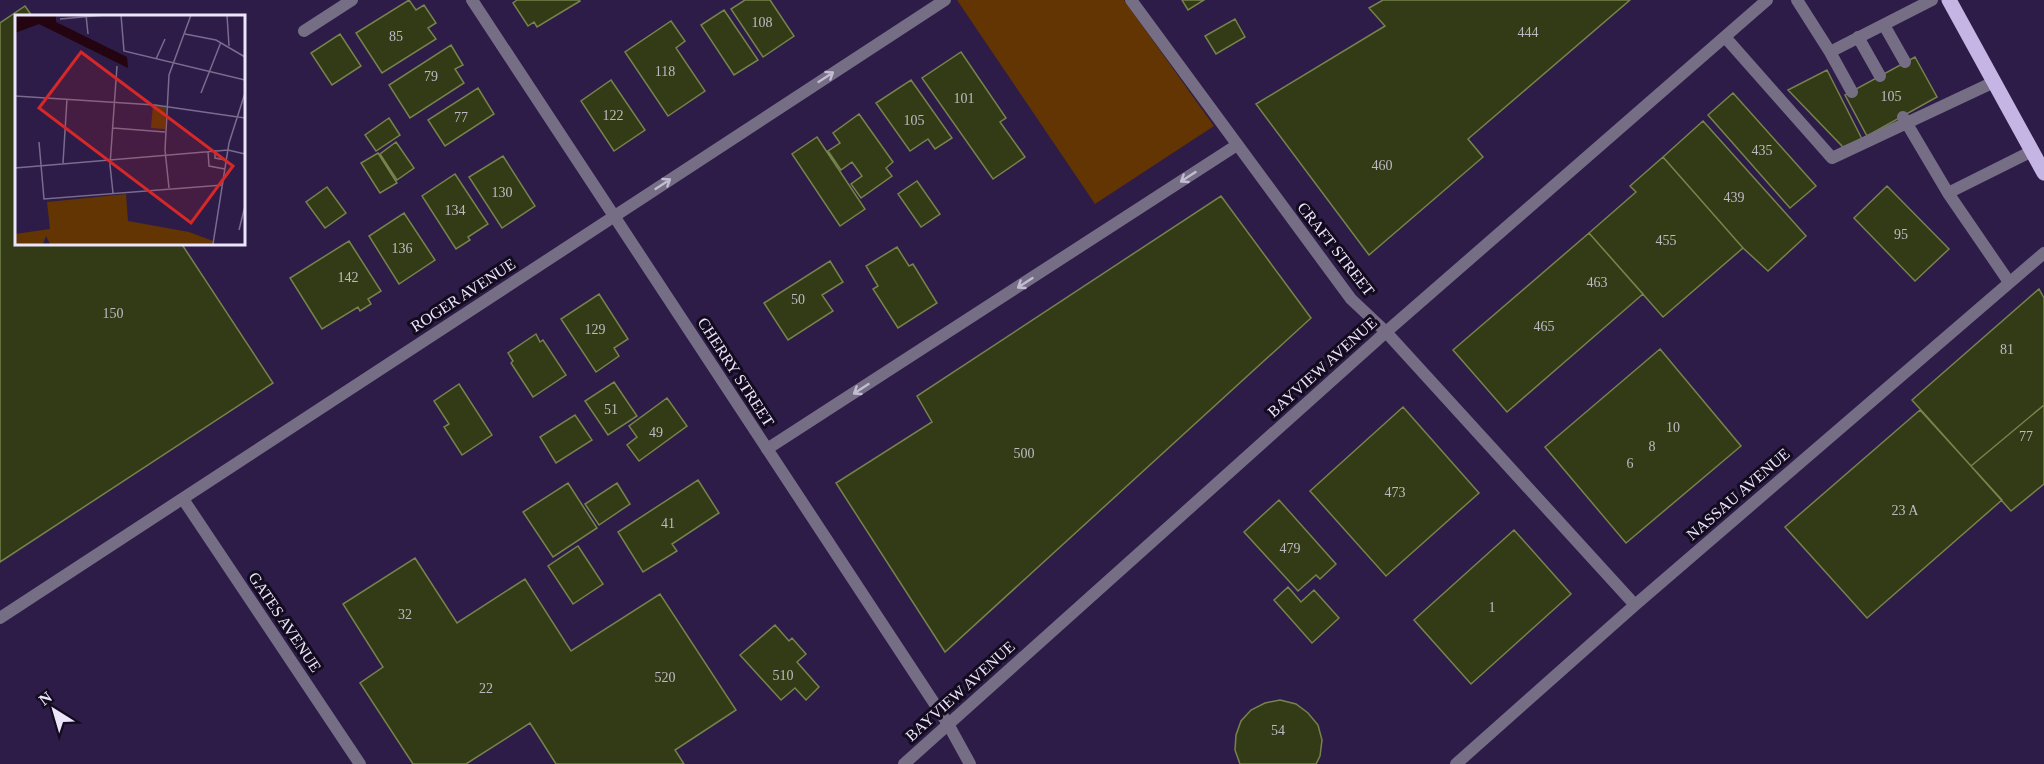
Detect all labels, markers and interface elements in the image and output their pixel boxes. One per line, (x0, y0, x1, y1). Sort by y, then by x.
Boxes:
inset map (15, 15, 244, 244)
house number: 108 (752, 15, 773, 30)
house number: 444 (1518, 25, 1539, 40)
house number: 85 (389, 29, 403, 44)
house number: 118 (655, 64, 675, 79)
house number: 79 (424, 69, 438, 84)
one-way arrow (818, 71, 835, 84)
house number: 105 (1881, 89, 1902, 104)
house number: 101 (954, 91, 975, 106)
house number: 122 (603, 108, 624, 123)
house number: 77 (454, 110, 468, 125)
house number: 105 (904, 113, 925, 128)
house number: 435 (1752, 143, 1773, 158)
house number: 460 (1372, 158, 1393, 173)
one-way arrow (1181, 171, 1197, 183)
one-way arrow (654, 178, 671, 190)
house number: 130 (492, 185, 513, 200)
house number: 439 (1724, 190, 1745, 205)
street label: CRAFT STREET (1294, 199, 1378, 299)
house number: 134 (445, 203, 466, 218)
house number: 95 (1894, 227, 1908, 242)
house number: 455 (1656, 233, 1677, 248)
house number: 136 (392, 241, 413, 256)
street label: ROGER AVENUE (408, 255, 518, 335)
house number: 142 (338, 270, 359, 285)
house number: 463 (1587, 275, 1608, 290)
one-way arrow (1016, 276, 1033, 289)
house number: 50 (791, 292, 805, 307)
house number: 150 (103, 306, 124, 321)
street label: CHERRY STREET (695, 314, 778, 430)
street label: BAYVIEW AVENUE (1264, 314, 1380, 420)
house number: 465 (1534, 319, 1555, 334)
house number: 129 (585, 322, 606, 337)
house number: 81 (2000, 342, 2014, 357)
one-way arrow (853, 383, 870, 395)
house number: 51 (604, 402, 618, 417)
house number: 10 (1666, 420, 1680, 435)
house number: 49 (649, 425, 663, 440)
house number: 77 (2019, 429, 2033, 444)
house number: 8 (1649, 439, 1656, 454)
street label: NASSAU AVENUE (1683, 445, 1793, 543)
house number: 500 (1014, 446, 1035, 461)
house number: 6 (1627, 456, 1634, 471)
house number: 473 (1385, 485, 1406, 500)
house number: 23 A (1892, 503, 1919, 518)
house number: 41 (661, 516, 675, 531)
house number: 479 (1280, 541, 1301, 556)
street label: GATES AVENUE (245, 569, 325, 675)
house number: 1 (1489, 600, 1496, 615)
house number: 32 (398, 607, 412, 622)
street label: BAYVIEW AVENUE (902, 638, 1018, 744)
house number: 510 (773, 668, 794, 683)
house number: 520 (655, 670, 676, 685)
north arrow (24, 680, 84, 740)
house number: 22 (479, 681, 493, 696)
text: N (36, 688, 55, 709)
house number: 54 (1271, 723, 1285, 738)

